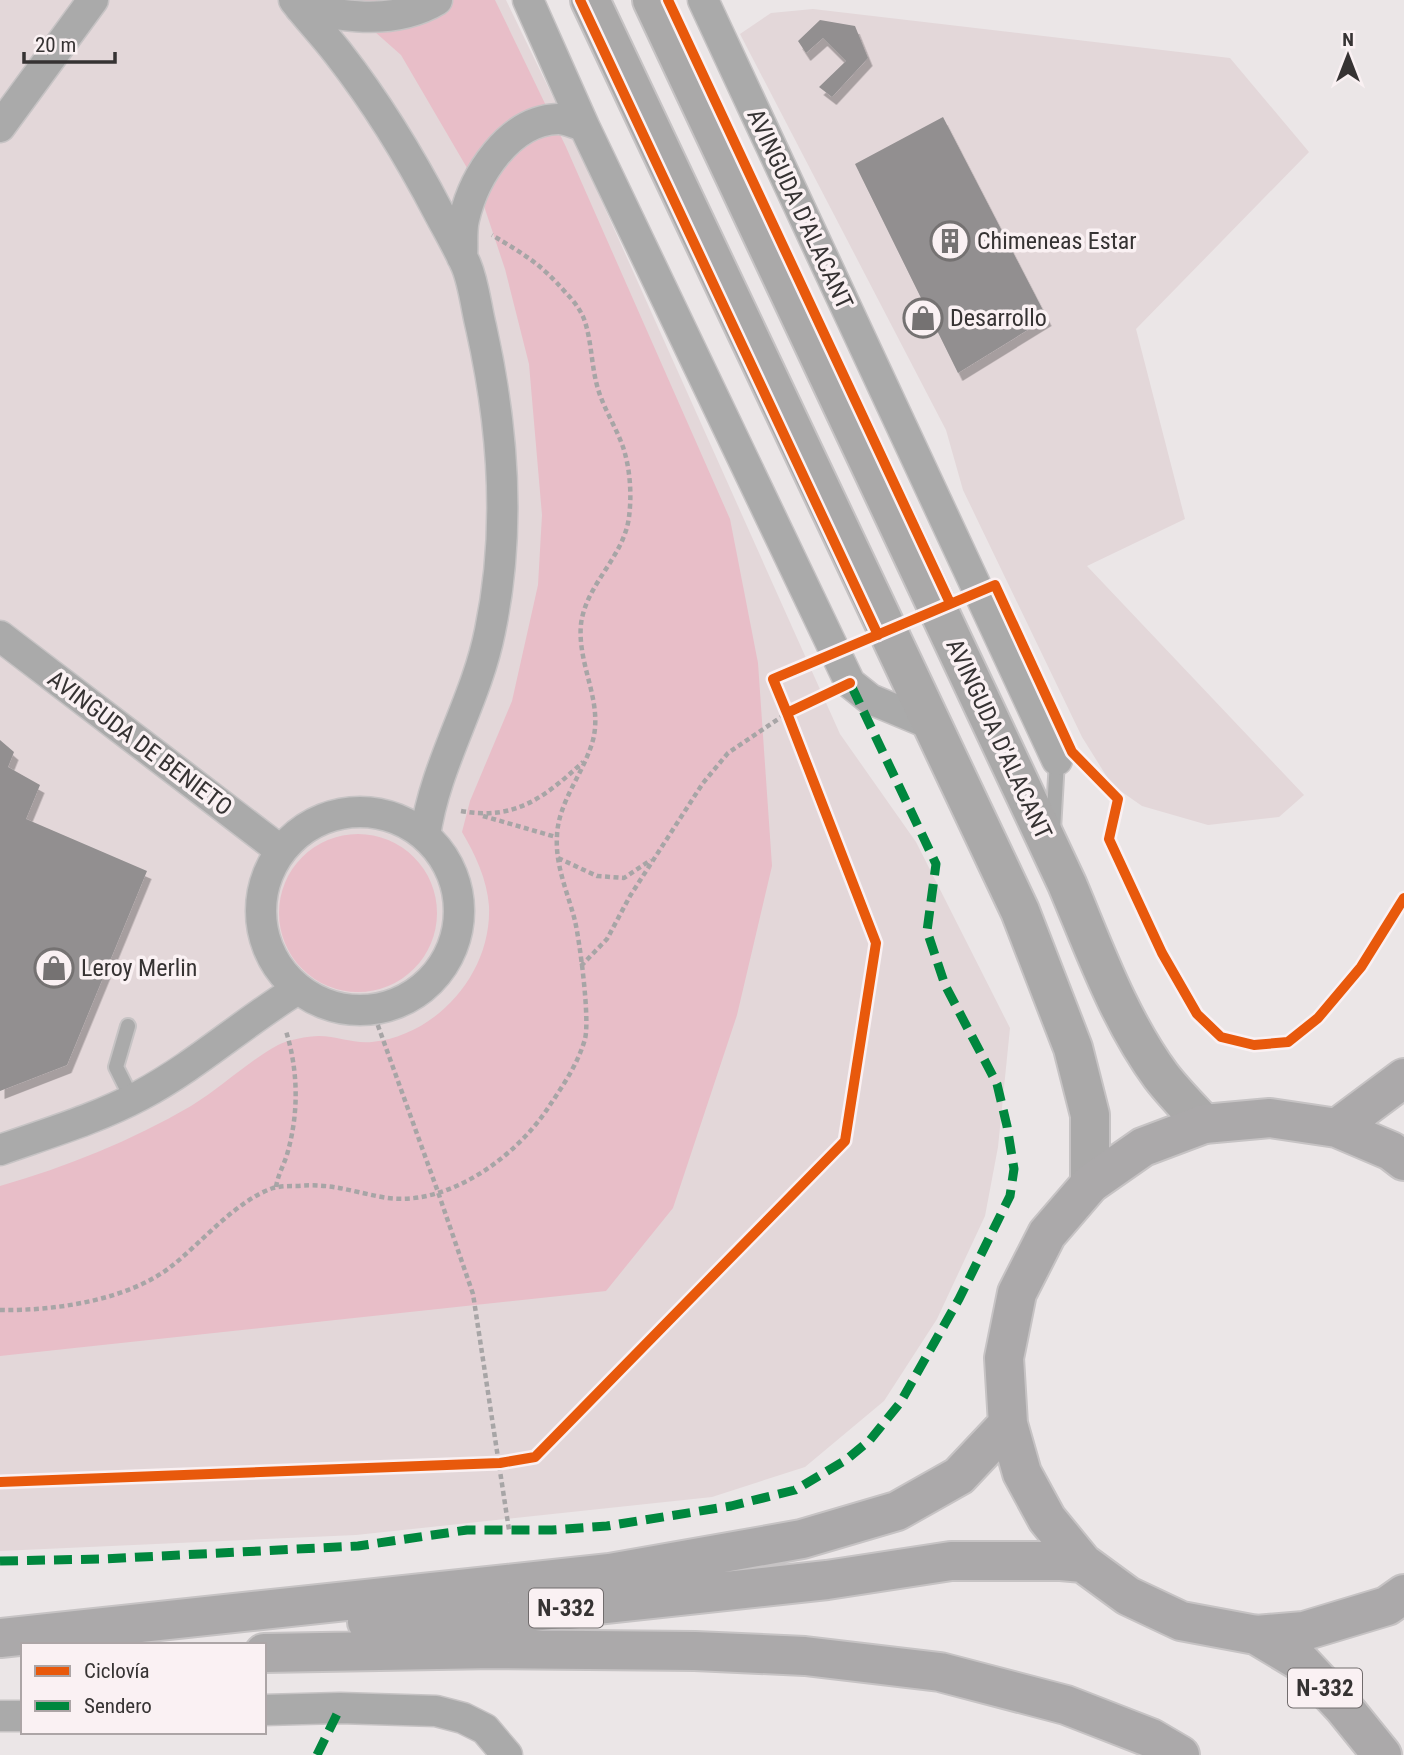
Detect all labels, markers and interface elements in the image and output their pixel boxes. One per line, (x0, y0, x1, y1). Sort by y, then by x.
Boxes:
scale bar (24, 21, 116, 65)
north arrow (1313, 21, 1383, 91)
text: N (1342, 28, 1354, 51)
text: 20 m (35, 33, 76, 57)
street label: AVINGUDA D'ALACANT (741, 104, 859, 314)
building icon: Chimeneas Estar (929, 220, 971, 262)
place label: Chimeneas Estar (977, 227, 1137, 255)
shop icon: Desarrollo (902, 297, 944, 339)
place label: Desarrollo (950, 304, 1047, 332)
street label: AVINGUDA D'ALACANT (940, 634, 1058, 844)
street label: AVINGUDA DE BENIETO (42, 665, 238, 821)
shop icon: Leroy Merlin (33, 947, 75, 989)
place label: Leroy Merlin (81, 954, 197, 982)
road number: N-332 (529, 1588, 603, 1628)
legend (21, 1643, 266, 1734)
text: Ciclovía (84, 1659, 150, 1683)
road number: N-332 (1288, 1668, 1362, 1708)
text: Sendero (84, 1694, 152, 1718)

